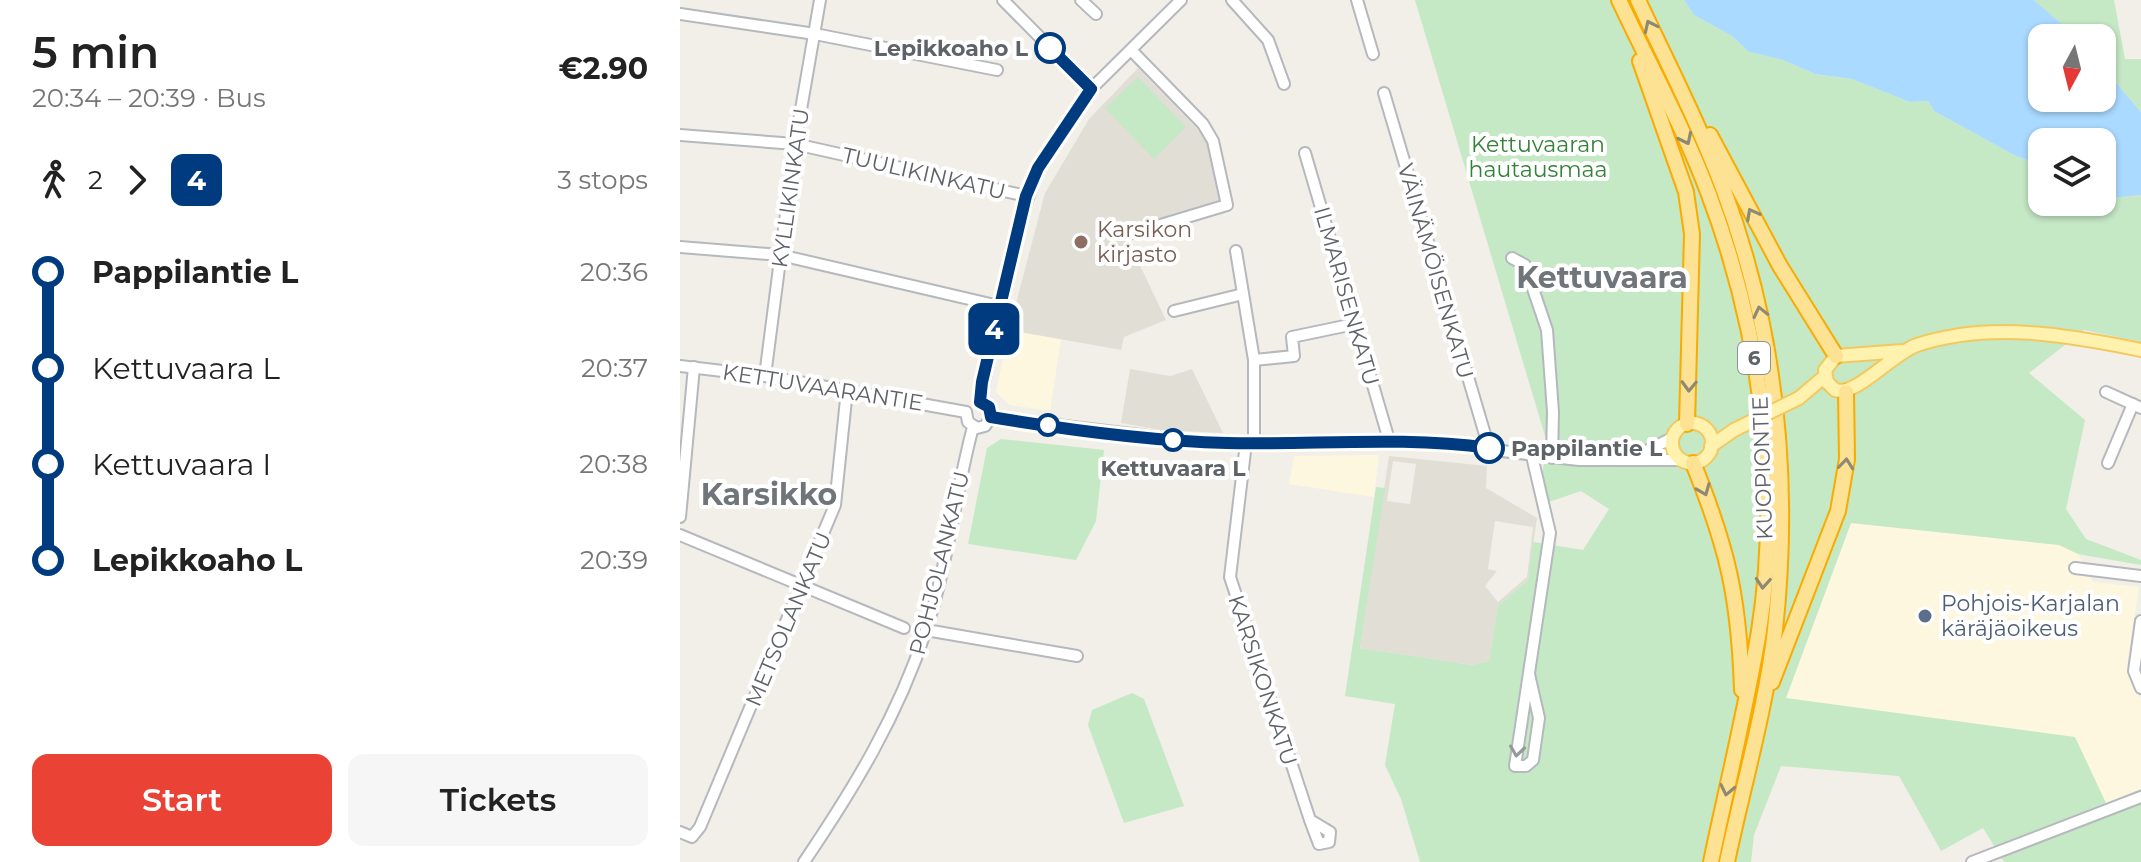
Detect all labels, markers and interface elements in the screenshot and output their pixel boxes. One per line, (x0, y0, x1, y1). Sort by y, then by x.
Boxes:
one-way arrow (1644, 19, 1660, 34)
north arrow (2028, 24, 2116, 112)
map controls (2028, 24, 2116, 216)
text: 5 min (32, 25, 159, 79)
marker: Lepikkoaho L (1035, 33, 1065, 63)
place label: Lepikkoaho L (874, 35, 1029, 62)
text: €2.90 (558, 50, 648, 87)
text: 20:34 – 20:39 · Bus (32, 82, 266, 114)
street label: KYLLIKINKATU (766, 107, 815, 270)
button: layers (2028, 128, 2116, 216)
park label: Kettuvaaran hautausmaa (1469, 131, 1607, 183)
one-way arrow (1676, 131, 1692, 146)
street label: TUULIKINKATU (840, 142, 1008, 205)
icon: walk (32, 158, 76, 202)
icon: forward (115, 158, 159, 202)
street label: VÄINÄMÖISENKATU (1392, 160, 1479, 382)
text: 4 (187, 163, 206, 197)
text: 2 (88, 164, 103, 196)
text: 3 stops (557, 164, 648, 196)
street label: ILMARISENKATU (1308, 204, 1385, 389)
one-way arrow (1747, 207, 1762, 222)
place label: Karsikon kirjasto (1097, 216, 1192, 268)
marker: Karsikon kirjasto (1072, 233, 1090, 251)
text: Pappilantie L (92, 254, 298, 291)
text: 20:36 (580, 256, 648, 288)
district label: Kettuvaara (1516, 259, 1688, 296)
line badge: 4 (968, 303, 1020, 355)
one-way arrow (1752, 305, 1769, 319)
text: 4 (984, 312, 1004, 346)
road number: 6 (1738, 342, 1770, 374)
text: Kettuvaara L (92, 350, 280, 387)
text: 20:37 (581, 352, 648, 384)
street label: KETTUVAARANTIE (721, 358, 925, 417)
one-way arrow (1680, 380, 1697, 393)
street label: KUOPIONTIE (1746, 396, 1779, 540)
unlabelled marker (1037, 414, 1059, 436)
marker: Kettuvaara L (1162, 429, 1184, 451)
marker: Pappilantie L (1474, 433, 1504, 463)
place label: Pappilantie L (1511, 435, 1663, 462)
text: Kettuvaara I (92, 446, 271, 483)
text: 20:38 (579, 448, 648, 480)
place label: Kettuvaara L (1100, 455, 1246, 482)
one-way arrow (1837, 457, 1854, 470)
street label: POHJOLANKATU (904, 469, 975, 658)
district label: Karsikko (701, 476, 837, 513)
one-way arrow (1695, 482, 1711, 496)
street label: METSOLANKATU (740, 528, 837, 710)
text: Lepikkoaho L (92, 542, 302, 579)
text: 20:39 (580, 544, 648, 576)
one-way arrow (1755, 577, 1772, 590)
place label: Pohjois-Karjalan käräjäoikeus (1941, 590, 2120, 642)
street label: KARSIKONKATU (1222, 591, 1303, 769)
marker: Pohjois-Karjalan käräjäoikeus (1916, 607, 1934, 625)
one-way arrow (1509, 744, 1526, 758)
button: Start (32, 754, 332, 846)
button: Tickets (348, 754, 648, 846)
one-way arrow (1719, 783, 1736, 797)

